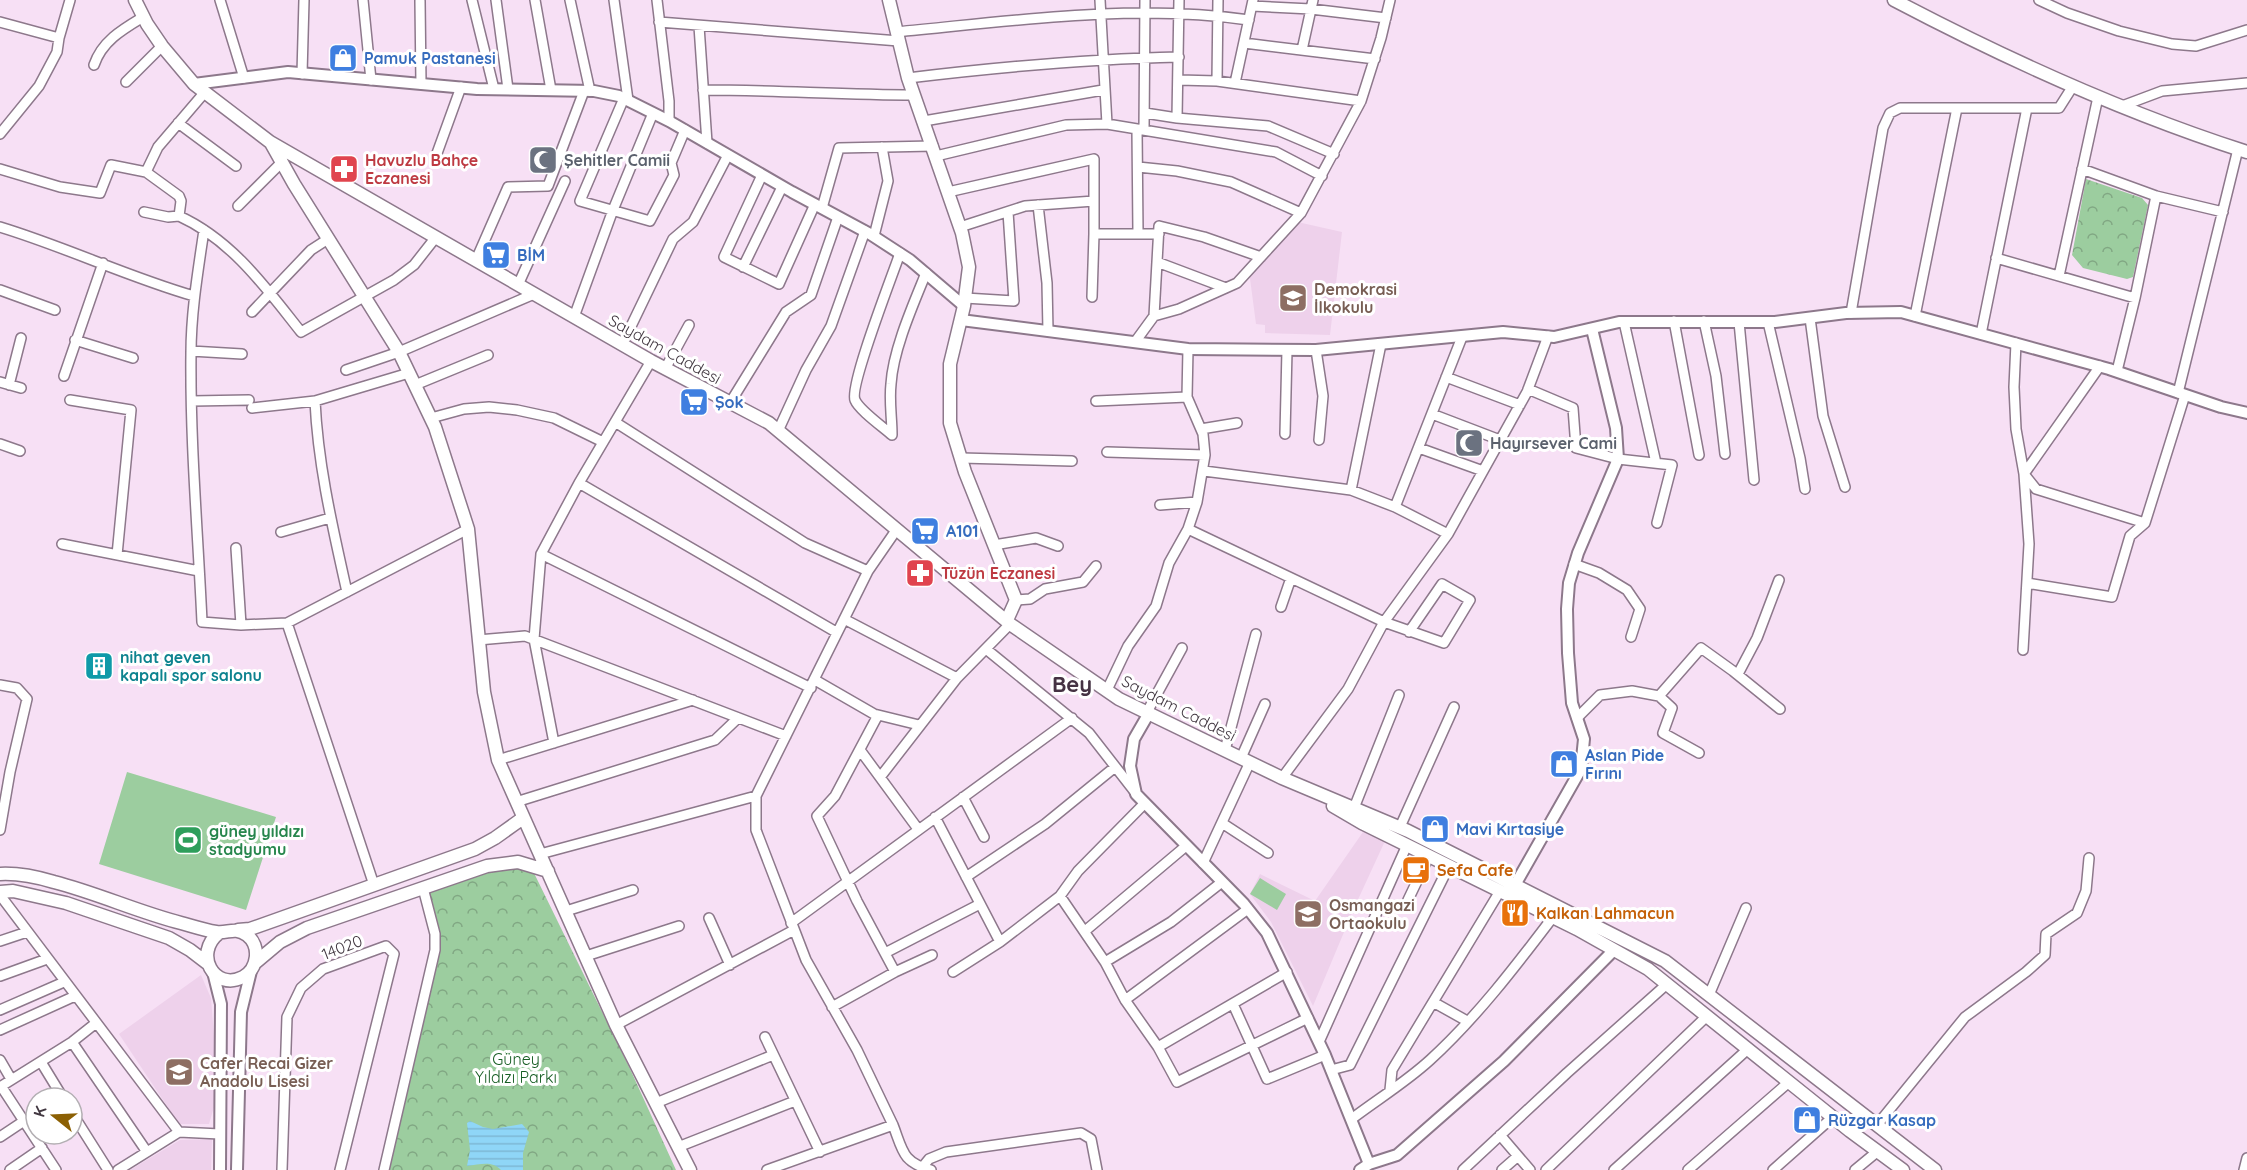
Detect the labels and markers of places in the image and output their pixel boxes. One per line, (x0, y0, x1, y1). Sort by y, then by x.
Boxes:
shop icon: Pamuk Pastanesi (327, 42, 359, 74)
place label: Pamuk Pastanesi (364, 48, 496, 68)
mosque icon: Şehitler Camii (527, 144, 559, 176)
place label: Havuzlu Bahçe Eczanesi (365, 150, 478, 188)
place label: Şehitler Camii (564, 150, 670, 170)
pharmacy icon: Havuzlu Bahçe Eczanesi (328, 153, 360, 185)
supermarket icon: BİM (480, 239, 512, 271)
place label: BİM (517, 245, 545, 265)
place label: Demokrasi İlkokulu (1314, 279, 1397, 317)
school or university icon: Demokrasi İlkokulu (1277, 282, 1309, 314)
supermarket icon: Şok (678, 386, 710, 418)
place label: Şok (715, 392, 744, 412)
mosque icon: Hayırsever Cami (1453, 427, 1485, 459)
place label: Hayırsever Cami (1490, 433, 1617, 453)
supermarket icon: A101 (909, 515, 941, 547)
place label: A101 (946, 521, 979, 541)
pharmacy icon: Tüzün Eczanesi (904, 557, 936, 589)
place label: Tüzün Eczanesi (941, 563, 1055, 583)
place label: nihat geven kapalı spor salonu (120, 647, 262, 685)
building icon: nihat geven kapalı spor salonu (83, 650, 115, 682)
place label: Aslan Pide Fırını (1585, 745, 1664, 783)
shop icon: Aslan Pide Fırını (1548, 748, 1580, 780)
shop icon: Mavi Kırtasiye (1419, 813, 1451, 845)
place label: Mavi Kırtasiye (1456, 819, 1564, 839)
place label: güney yıldızı stadyumu (209, 821, 304, 859)
sports icon: güney yıldızı stadyumu (172, 824, 204, 856)
cafe icon: Sefa Cafe (1400, 854, 1432, 886)
place label: Sefa Cafe (1437, 860, 1514, 880)
place label: Osmangazi Ortaokulu (1329, 895, 1415, 933)
restaurant icon: Kalkan Lahmacun (1499, 897, 1531, 929)
school or university icon: Osmangazi Ortaokulu (1292, 898, 1324, 930)
place label: Kalkan Lahmacun (1536, 903, 1674, 923)
place label: Cafer Recai Gizer Anadolu Lisesi (200, 1053, 333, 1091)
school or university icon: Cafer Recai Gizer Anadolu Lisesi (163, 1056, 195, 1088)
shop icon: Rüzgar Kasap (1791, 1104, 1823, 1136)
place label: Rüzgar Kasap (1828, 1110, 1936, 1130)

